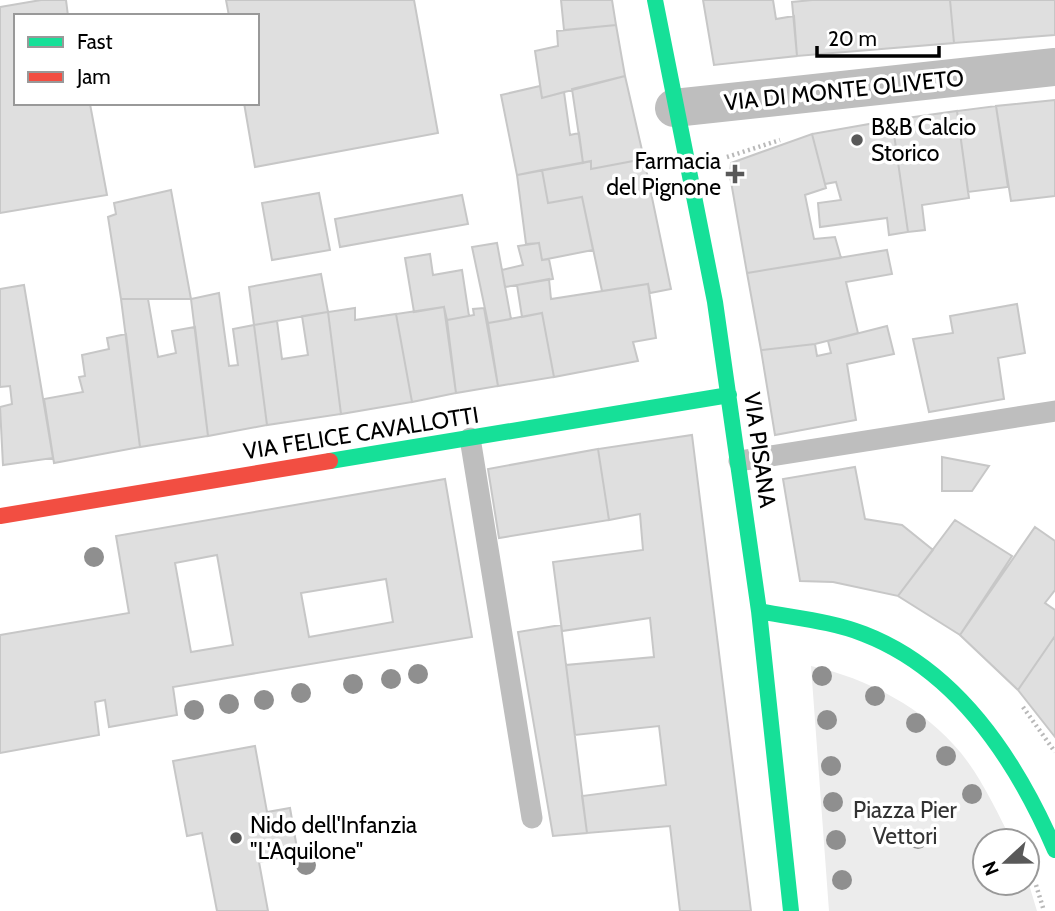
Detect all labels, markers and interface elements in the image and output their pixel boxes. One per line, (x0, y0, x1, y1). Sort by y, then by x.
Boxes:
legend (14, 14, 259, 105)
scale bar (817, 14, 940, 58)
text: 20 m (828, 26, 877, 51)
text: Fast (77, 29, 113, 54)
street label: VIA DI MONTE OLIVETO (723, 63, 965, 117)
text: Jam (76, 64, 111, 89)
place label: B&B Calcio Storico (871, 113, 976, 167)
marker: B&B Calcio Storico (849, 132, 865, 148)
place label: Farmacia del Pignone (606, 147, 721, 201)
marker: Farmacia del Pignone (727, 166, 743, 182)
street label: VIA PISANA (738, 391, 782, 509)
street label: VIA FELICE CAVALLOTTI (241, 401, 481, 465)
park label: Piazza Pier Vettori (853, 796, 958, 850)
place label: Nido dell'Infanzia "L'Aquilone" (250, 811, 417, 865)
north arrow (971, 827, 1041, 897)
marker: Nido dell'Infanzia "L'Aquilone" (228, 830, 244, 846)
text: N (978, 858, 1004, 879)

